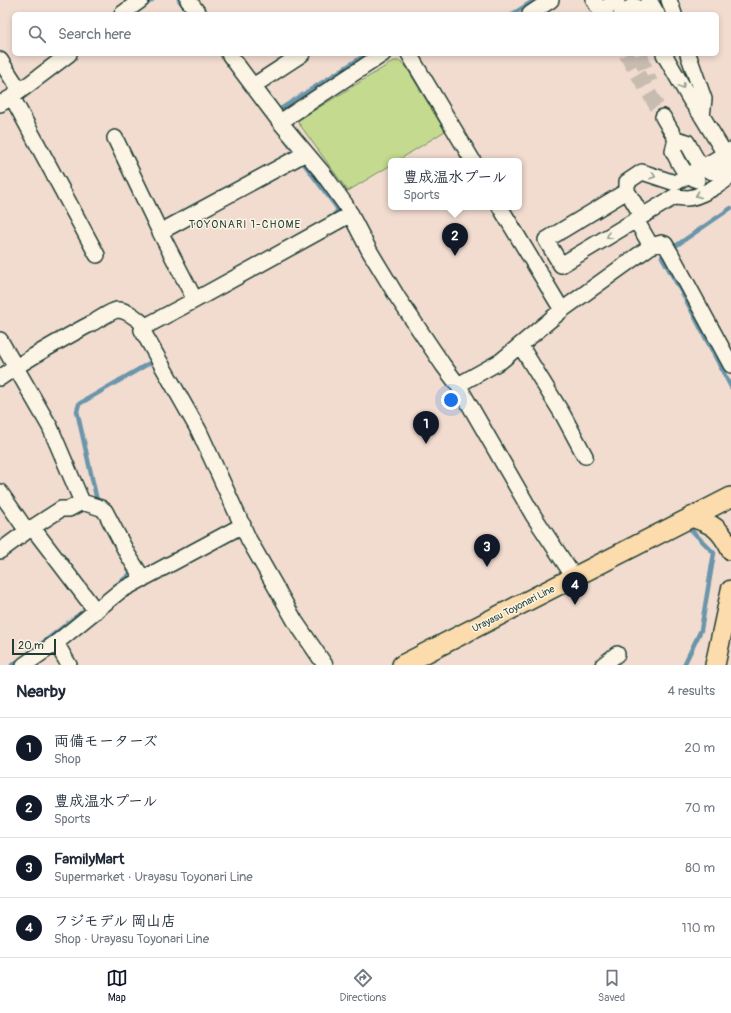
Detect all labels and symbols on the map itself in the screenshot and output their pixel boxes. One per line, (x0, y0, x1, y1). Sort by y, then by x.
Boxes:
one-way arrow (677, 82, 684, 89)
one-way arrow (649, 171, 656, 180)
one-way arrow (694, 190, 701, 198)
district label: TOYONARI 1-CHOME (189, 218, 301, 231)
pin: 2 (442, 223, 468, 256)
one-way arrow (606, 231, 613, 239)
your location (441, 390, 461, 410)
pin: 1 (413, 411, 439, 444)
pin: 3 (474, 534, 500, 567)
pin: 4 (562, 572, 588, 605)
street label: Urayasu Toyonari Line (470, 583, 557, 635)
scale bar (12, 637, 56, 656)

